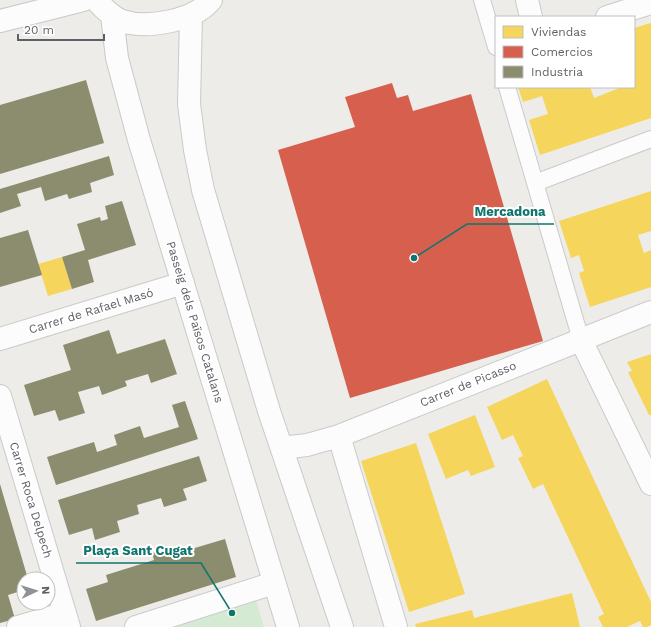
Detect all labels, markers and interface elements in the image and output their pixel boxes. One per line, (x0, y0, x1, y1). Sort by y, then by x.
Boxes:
scale bar (18, 16, 104, 42)
legend (495, 16, 635, 88)
text: 20 m (24, 23, 54, 37)
text: Viviendas (531, 25, 586, 39)
text: Comercios (531, 45, 593, 59)
text: Industria (531, 65, 583, 79)
callout: Mercadona (467, 199, 554, 224)
text: Mercadona (474, 204, 546, 219)
street label: Passeig dels Països Catalans (164, 240, 226, 404)
street label: Carrer de Rafael Masó (27, 285, 155, 337)
street label: Carrer de Picasso (418, 358, 518, 410)
street label: Carrer Roca Delpech (7, 440, 55, 560)
callout: Plaça Sant Cugat (76, 538, 201, 563)
text: Plaça Sant Cugat (83, 543, 193, 558)
north arrow (16, 571, 56, 611)
text: N (39, 586, 52, 595)

